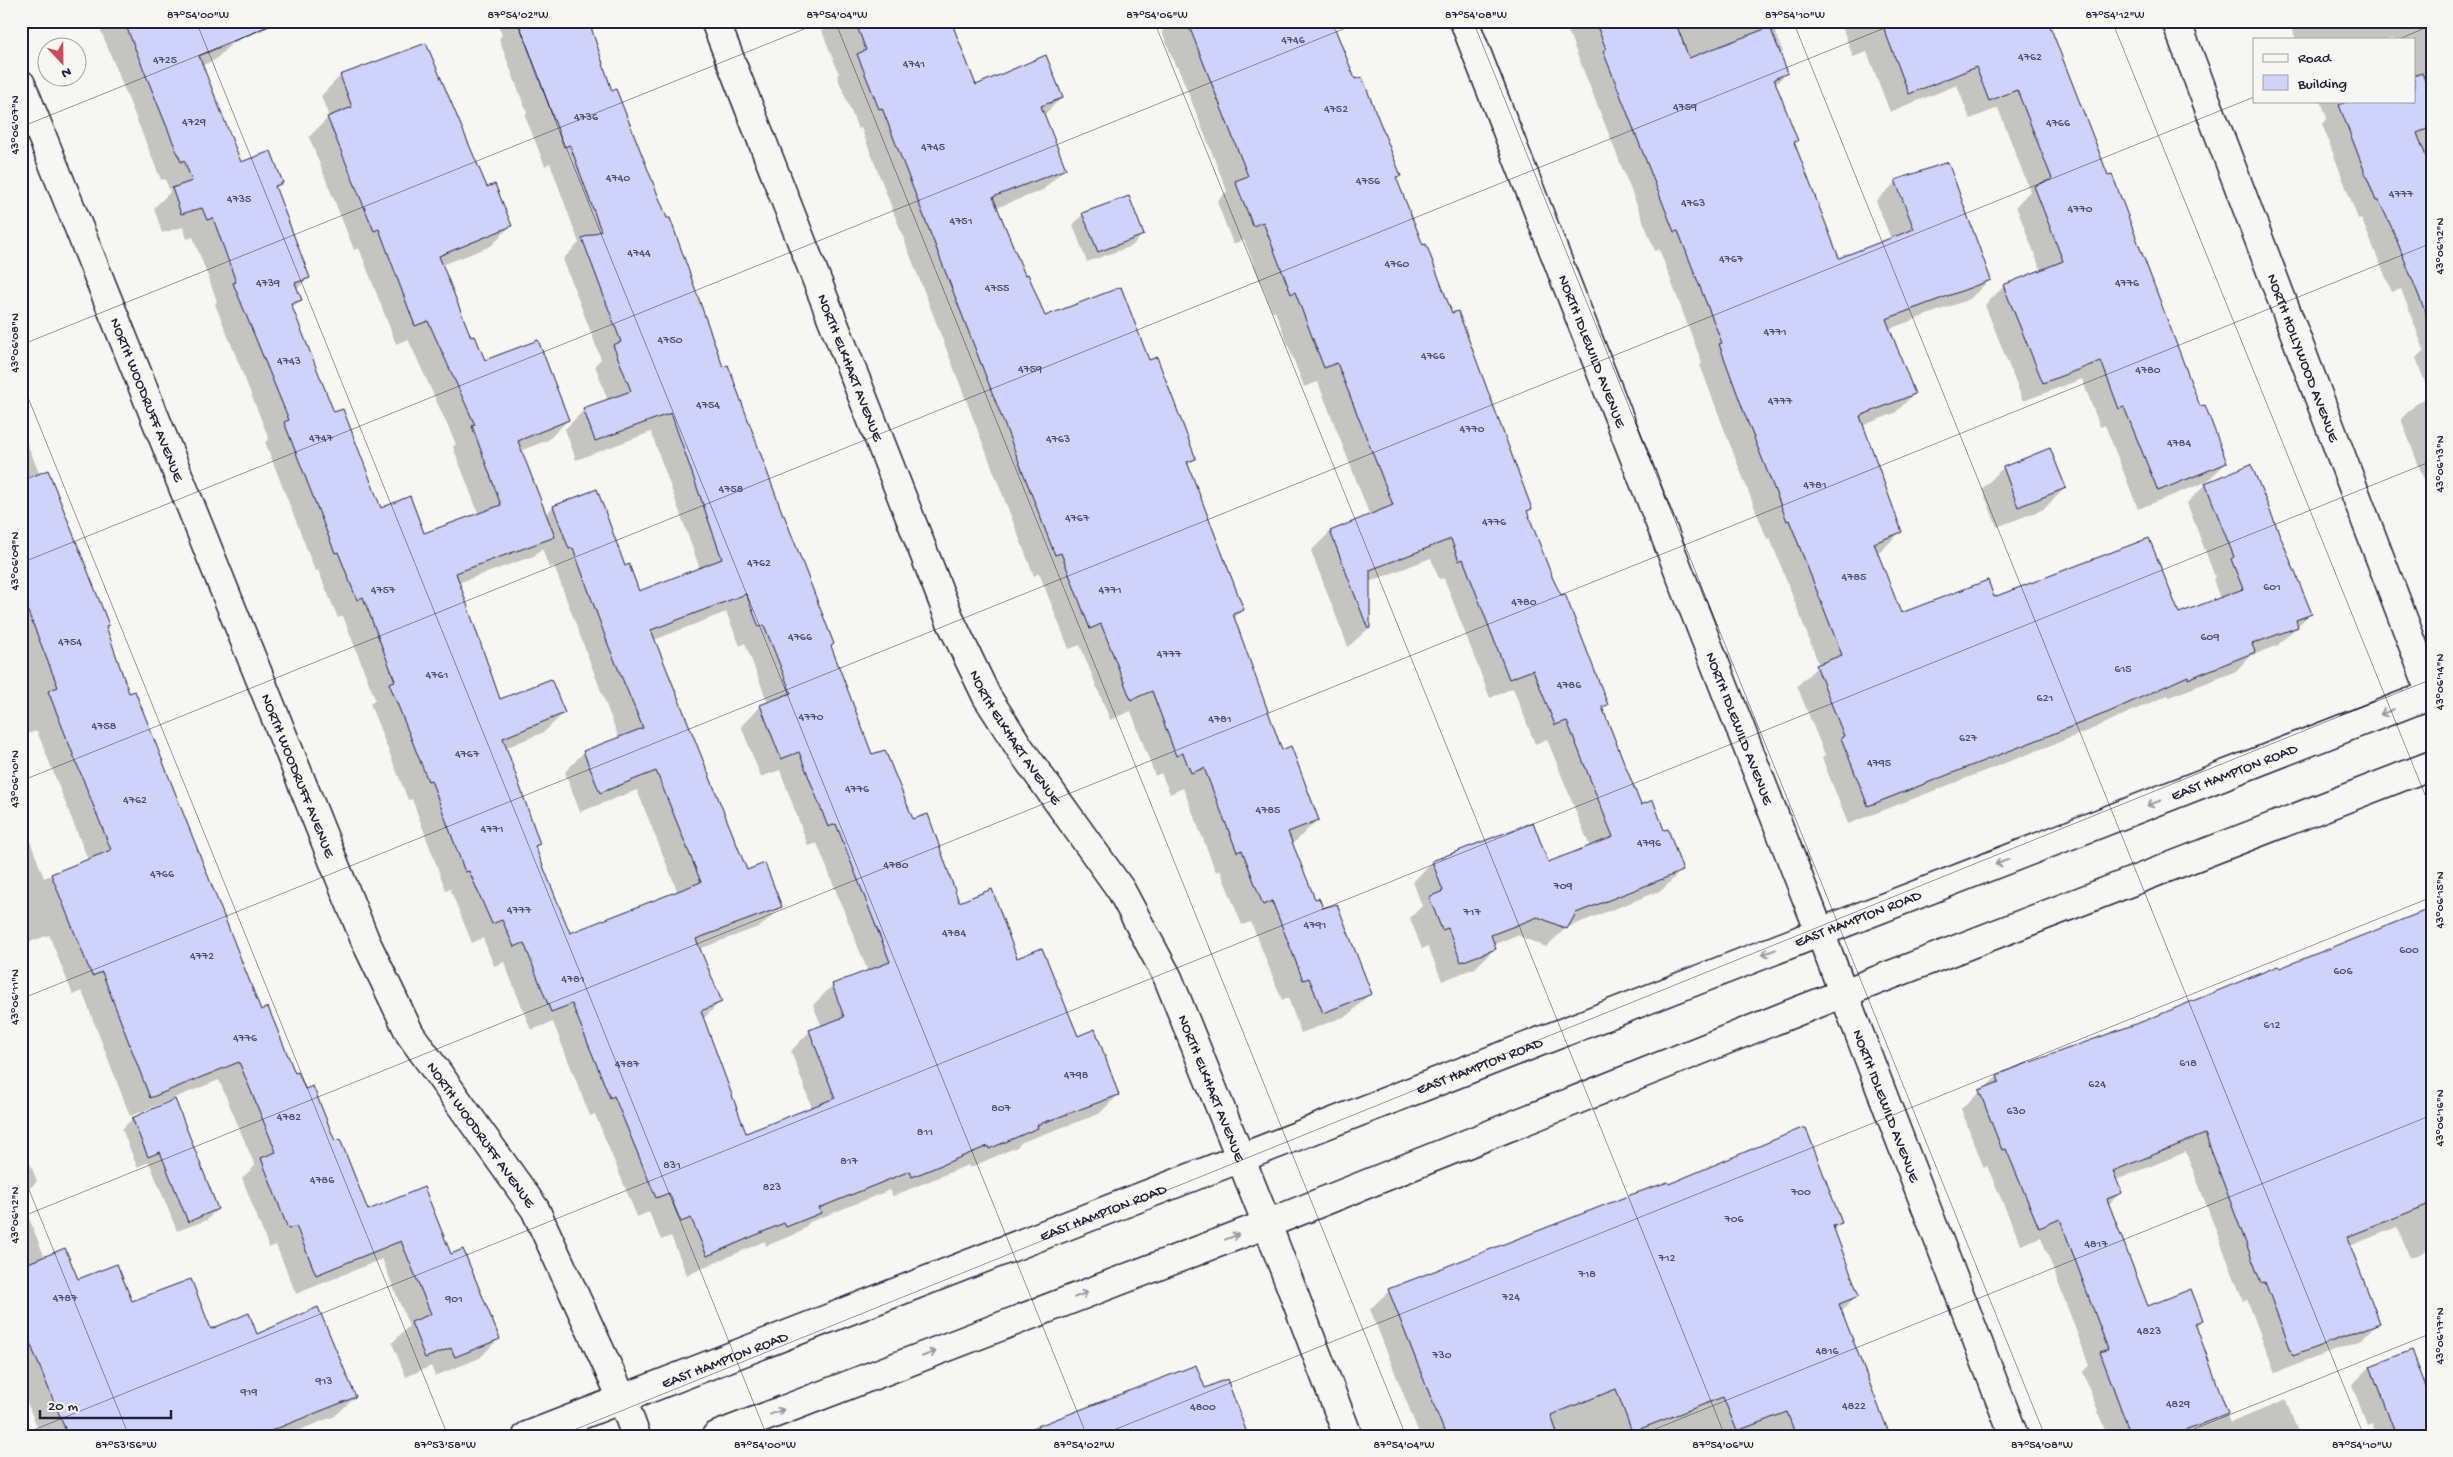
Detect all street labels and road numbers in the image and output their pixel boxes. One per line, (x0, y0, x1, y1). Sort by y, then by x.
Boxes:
street label: NORTH HOLLYWOOD AVENUE (2262, 272, 2342, 446)
street label: NORTH IDLEWILD AVENUE (1553, 273, 1629, 431)
street label: NORTH ELKHART AVENUE (812, 292, 886, 445)
street label: NORTH WOODRUFF AVENUE (105, 316, 187, 485)
street label: NORTH IDLEWILD AVENUE (1700, 650, 1776, 808)
street label: NORTH ELKHART AVENUE (964, 668, 1065, 809)
street label: NORTH WOODRUFF AVENUE (256, 691, 338, 861)
street label: EAST HAMPTON ROAD (2169, 740, 2301, 806)
street label: EAST HAMPTON ROAD (1792, 887, 1924, 952)
street label: NORTH ELKHART AVENUE (1173, 1012, 1248, 1165)
street label: NORTH IDLEWILD AVENUE (1847, 1027, 1923, 1186)
street label: EAST HAMPTON ROAD (1414, 1034, 1546, 1100)
street label: NORTH WOODRUFF AVENUE (422, 1059, 539, 1212)
street label: EAST HAMPTON ROAD (1038, 1181, 1170, 1246)
street label: EAST HAMPTON ROAD (659, 1328, 791, 1394)

